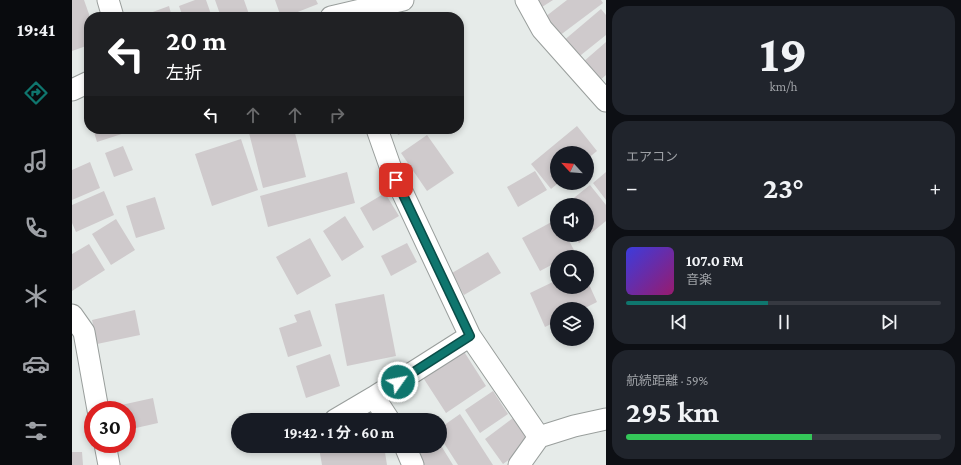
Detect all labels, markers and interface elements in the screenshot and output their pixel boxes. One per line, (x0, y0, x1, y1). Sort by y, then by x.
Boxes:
text: 19:41 (17, 20, 55, 40)
text: 19 (760, 24, 807, 82)
text: 20 m (166, 25, 226, 56)
icon: left (100, 28, 152, 80)
text: 左折 (166, 63, 202, 83)
icon: directions (22, 79, 50, 107)
text: km/h (769, 79, 798, 94)
icon: left (200, 104, 222, 126)
icon: ahead (242, 104, 264, 126)
icon: ahead (284, 104, 306, 126)
icon: right (326, 104, 348, 126)
north arrow (550, 146, 594, 190)
map controls (550, 146, 594, 346)
icon: music (22, 147, 50, 175)
text: エアコン (626, 149, 678, 164)
pin (379, 163, 413, 197)
icon: arrive (385, 169, 407, 191)
text: 23° (763, 171, 804, 204)
text: − (626, 175, 638, 200)
text: + (929, 175, 941, 200)
button: sound (550, 198, 594, 242)
icon: phone (22, 214, 50, 242)
button: search (550, 250, 594, 294)
text: 107.0 FM (686, 253, 744, 269)
text: 音楽 (686, 272, 712, 287)
icon: climate (22, 282, 50, 310)
button: layers (550, 302, 594, 346)
icon: previous (668, 311, 690, 333)
icon: pause (773, 311, 795, 333)
icon: next (878, 311, 900, 333)
icon: car (22, 350, 50, 378)
position arrow (377, 361, 419, 403)
text: 航続距離 · 59% (626, 373, 708, 388)
text: 295 km (626, 395, 719, 428)
speed limit sign: 30 (84, 401, 136, 453)
icon: filters (22, 417, 50, 445)
text: 19:42 · 1 分 · 60 m (284, 425, 394, 441)

